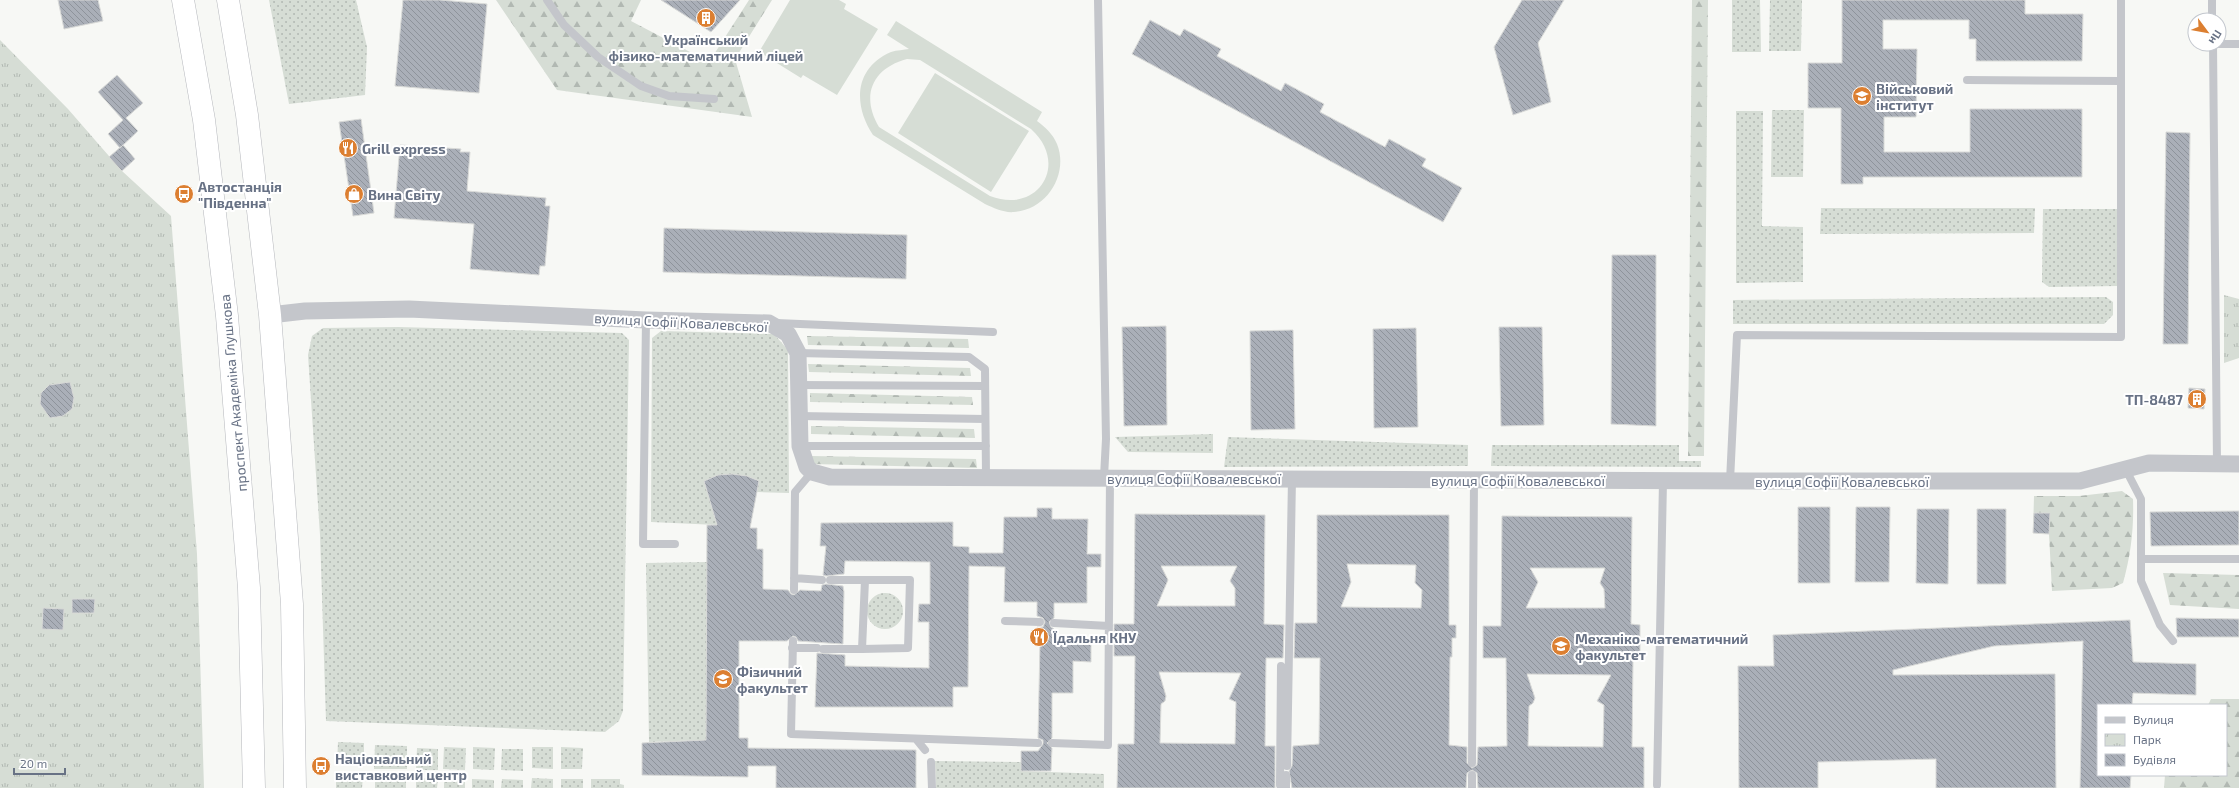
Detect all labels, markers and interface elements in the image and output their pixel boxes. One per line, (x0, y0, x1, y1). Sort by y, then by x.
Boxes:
building icon: Український фізико-математичний ліцей (695, 7, 717, 29)
north arrow (2187, 12, 2227, 52)
text: Пн (2207, 28, 2225, 47)
place label: Український фізико-математичний ліцей (609, 31, 803, 64)
place label: Військовий інститут (1876, 80, 1953, 113)
school or university icon: Військовий інститут (1851, 85, 1873, 107)
restaurant icon: Grill express (337, 137, 359, 159)
place label: Grill express (362, 140, 446, 157)
place label: Автостанція "Південна" (198, 178, 282, 211)
bus stop icon: Автостанція "Південна" (173, 183, 195, 205)
shop icon: Вина Світу (343, 183, 365, 205)
place label: Вина Світу (368, 186, 440, 203)
street label: проспект Академіка Глушкова (216, 294, 250, 492)
street label: вулиця Софії Ковалевської (594, 309, 769, 335)
building icon: ТП-8487 (2186, 388, 2208, 410)
place label: ТП-8487 (2125, 391, 2184, 408)
street label: вулиця Софії Ковалевської (1107, 470, 1281, 487)
street label: вулиця Софії Ковалевської (1431, 472, 1605, 489)
street label: вулиця Софії Ковалевської (1755, 473, 1929, 490)
restaurant icon: Їдальня КНУ (1028, 626, 1050, 648)
place label: Їдальня КНУ (1052, 629, 1137, 646)
place label: Механіко-математичний факультет (1575, 630, 1748, 663)
school or university icon: Механіко-математичний факультет (1550, 635, 1572, 657)
place label: Фізичний факультет (737, 663, 808, 696)
school or university icon: Фізичний факультет (712, 668, 734, 690)
legend (2097, 704, 2227, 776)
text: Вулиця (2133, 712, 2174, 727)
text: Парк (2133, 732, 2162, 746)
scale bar (14, 750, 65, 776)
place label: Національний виставковий центр (335, 750, 467, 783)
text: Будівля (2133, 752, 2176, 767)
bus stop icon: Національний виставковий центр (310, 755, 332, 777)
text: 20 m (20, 756, 47, 770)

